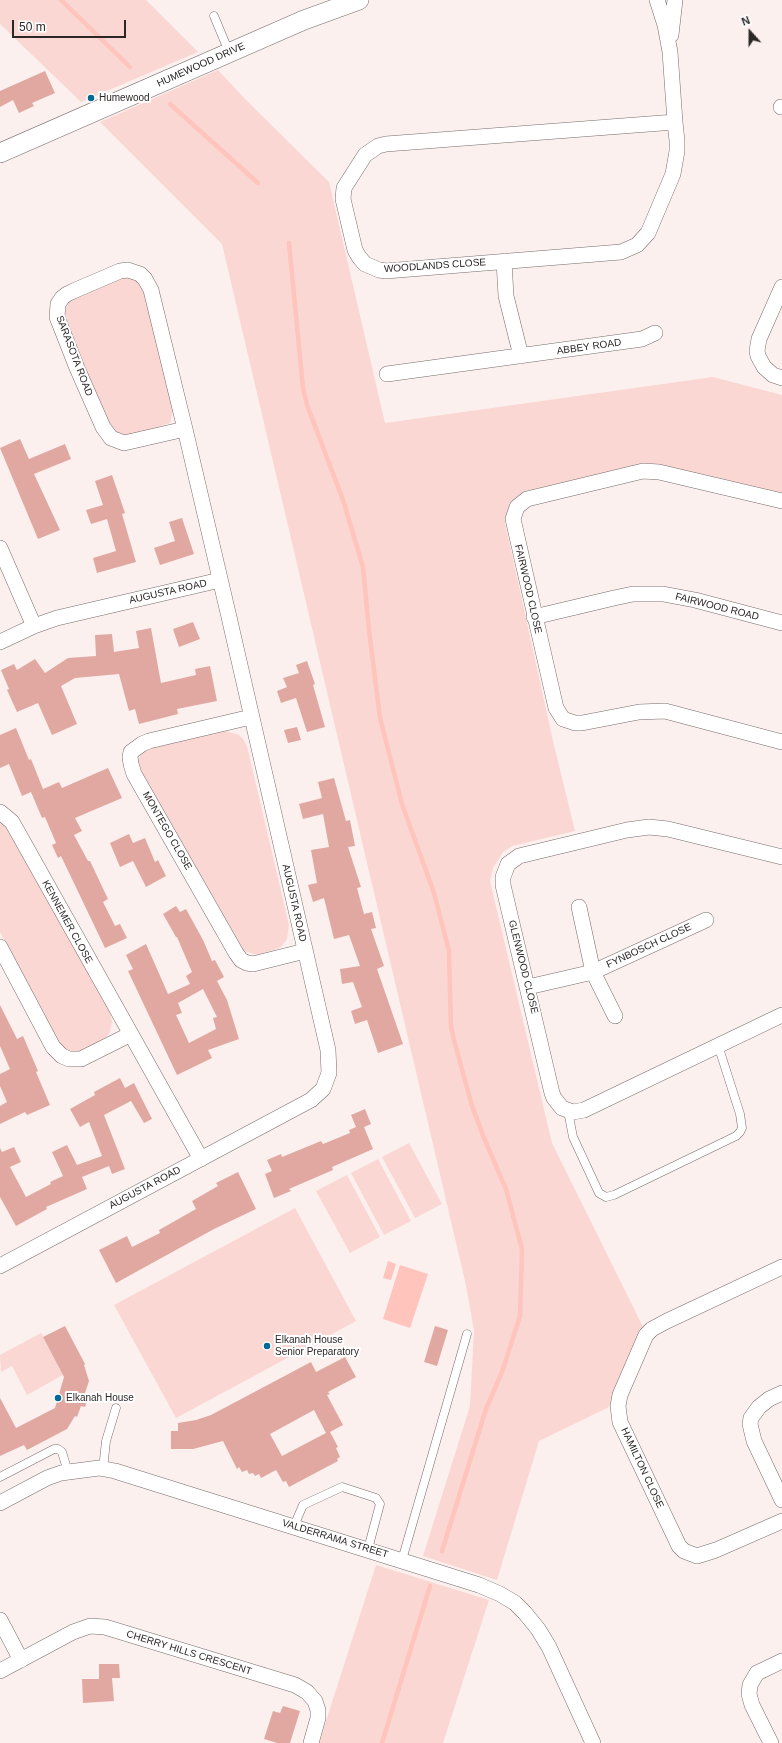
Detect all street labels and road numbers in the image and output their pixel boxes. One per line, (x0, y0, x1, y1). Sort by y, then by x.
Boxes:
street label: HUMEWOOD DRIVE (155, 40, 247, 90)
street label: WOODLANDS CLOSE (384, 256, 486, 276)
street label: SARASOTA ROAD (53, 314, 95, 398)
street label: ABBEY ROAD (556, 337, 622, 357)
street label: FAIRWOOD CLOSE (512, 543, 544, 635)
street label: AUGUSTA ROAD (128, 577, 208, 607)
street label: FAIRWOOD ROAD (674, 591, 760, 623)
street label: MONTEGO CLOSE (140, 790, 194, 872)
street label: AUGUSTA ROAD (279, 863, 309, 943)
street label: KENNEMER CLOSE (39, 878, 95, 966)
street label: GLENWOOD CLOSE (506, 919, 540, 1015)
street label: FYNBOSCH CLOSE (605, 921, 693, 971)
street label: AUGUSTA ROAD (107, 1164, 183, 1212)
street label: HAMILTON CLOSE (618, 1426, 666, 1510)
street label: VALDERRAMA STREET (280, 1517, 390, 1561)
street label: CHERRY HILLS CRESCENT (125, 1628, 253, 1678)

